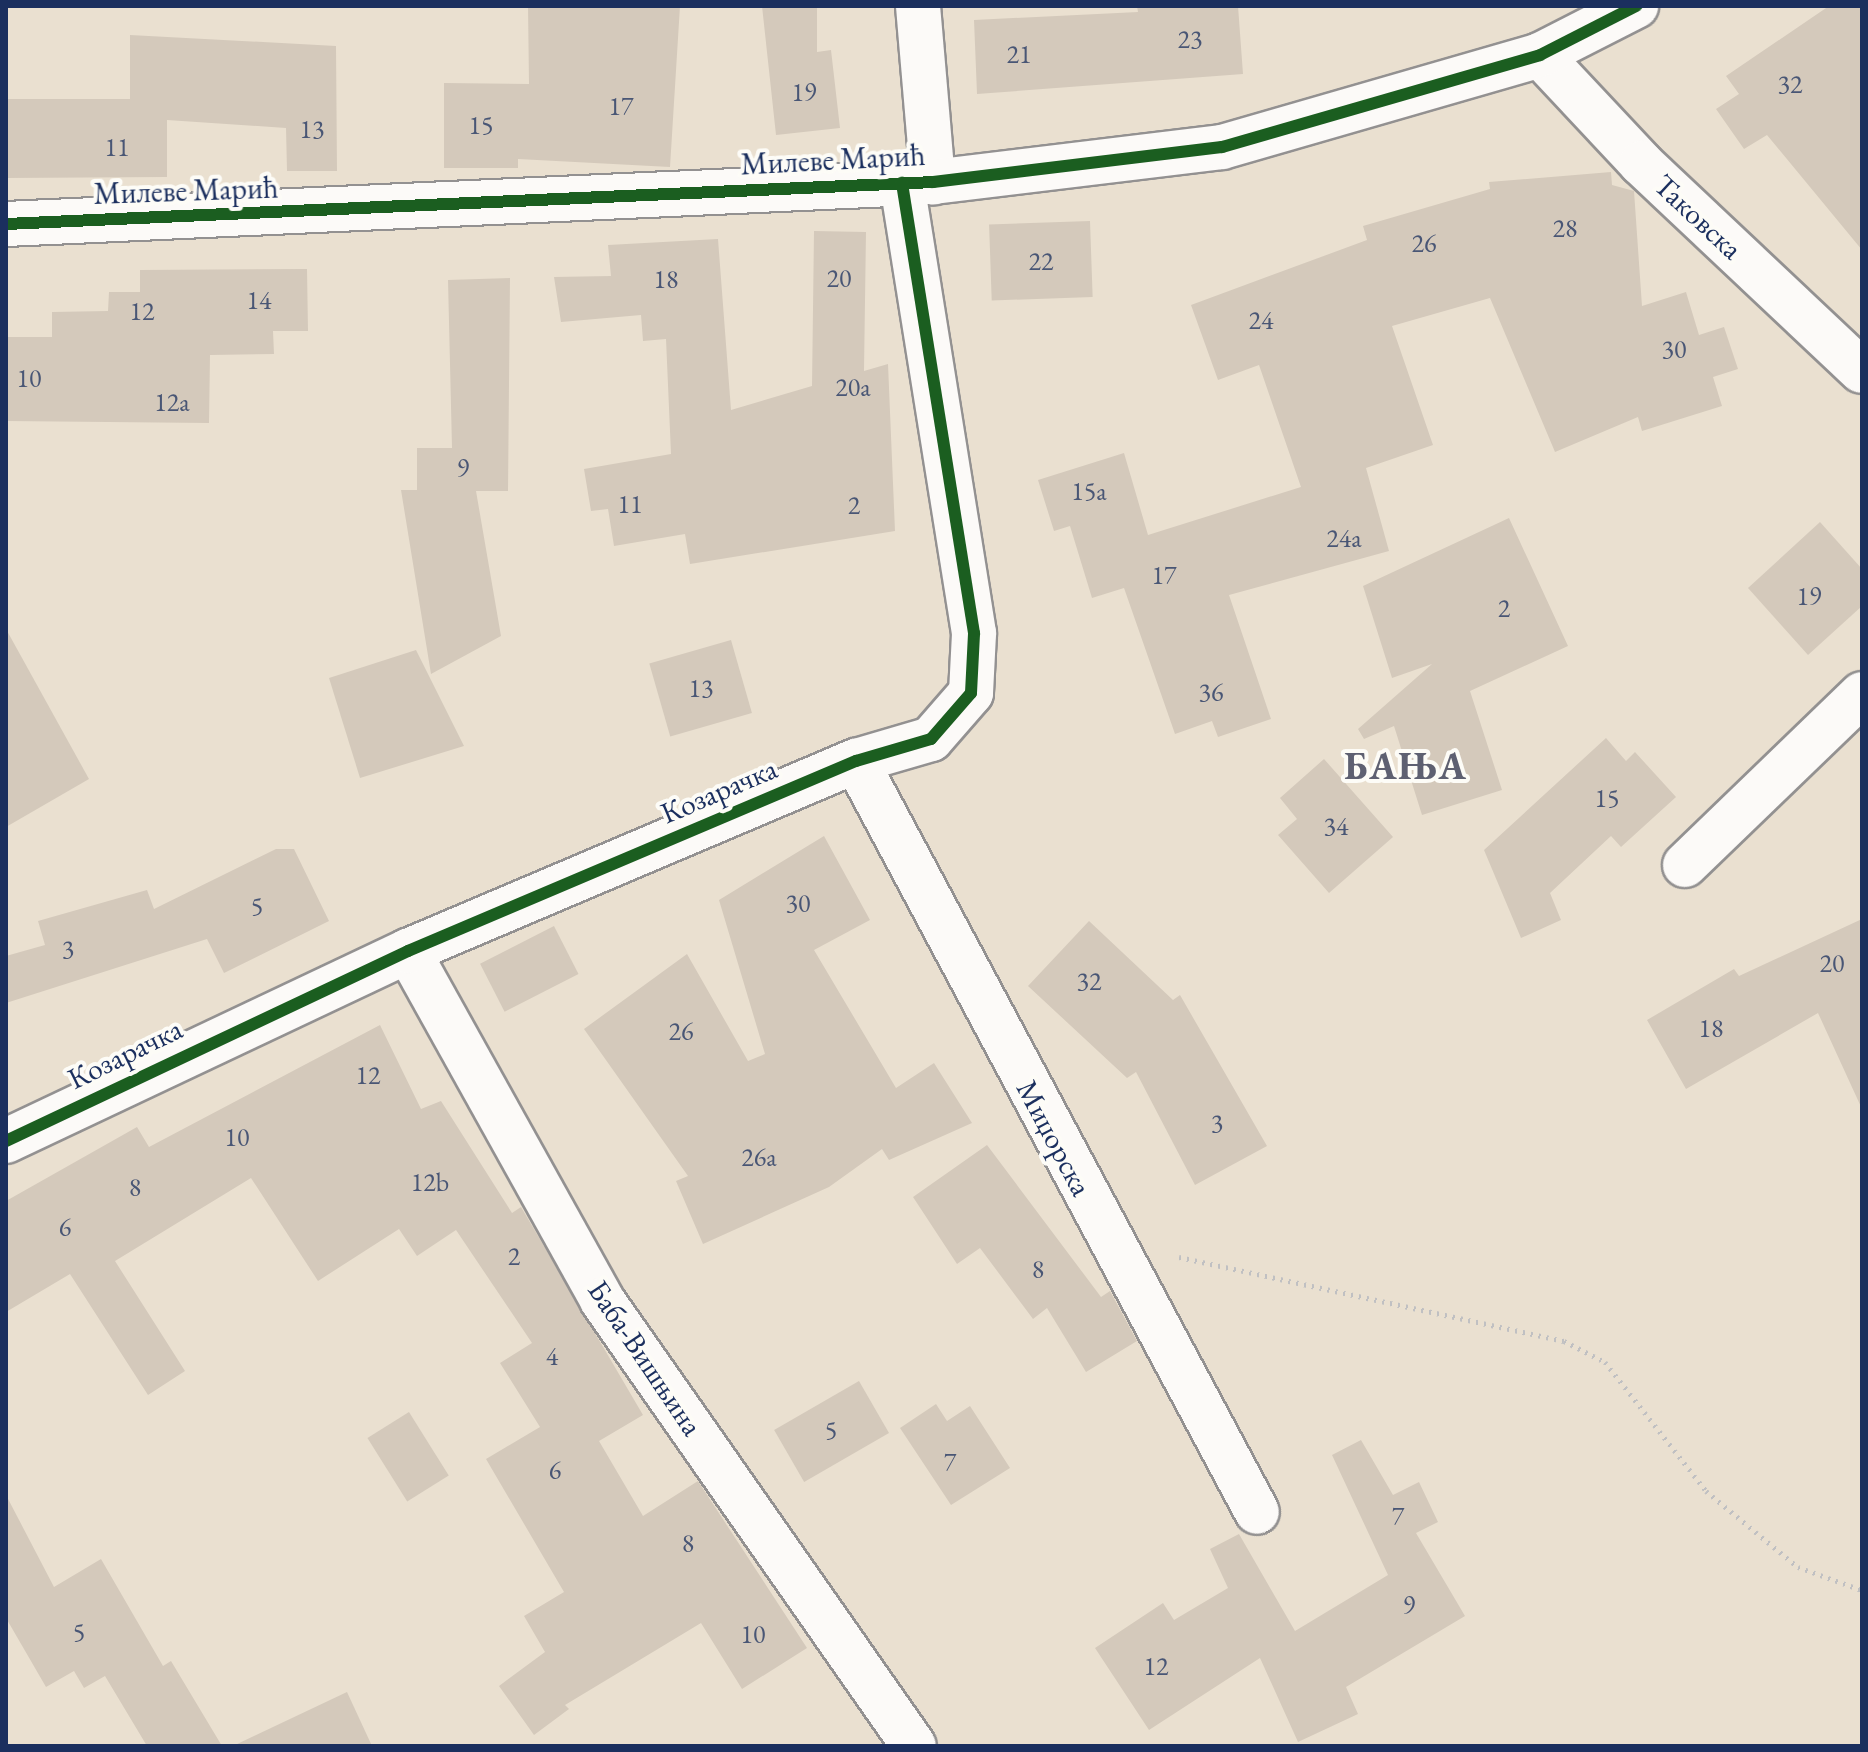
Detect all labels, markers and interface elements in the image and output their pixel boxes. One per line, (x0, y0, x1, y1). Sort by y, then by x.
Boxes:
house number: 23 (1178, 24, 1202, 56)
house number: 21 (1007, 39, 1031, 71)
house number: 32 (1778, 69, 1802, 101)
house number: 19 (792, 77, 816, 109)
house number: 17 (609, 91, 633, 123)
house number: 15 (469, 110, 493, 142)
house number: 13 (300, 114, 324, 146)
house number: 11 (105, 132, 129, 164)
street label: Милеве Марић (740, 137, 926, 183)
street label: Таковска (1646, 167, 1750, 267)
street label: Милеве Марић (93, 170, 279, 212)
house number: 28 (1553, 213, 1577, 245)
house number: 26 (1412, 228, 1436, 260)
house number: 22 (1029, 246, 1053, 278)
house number: 20 (827, 263, 851, 295)
house number: 18 (654, 264, 678, 296)
house number: 14 (247, 285, 271, 317)
house number: 12 (130, 296, 154, 328)
house number: 24 (1249, 305, 1273, 337)
house number: 30 (1662, 334, 1686, 366)
house number: 10 (17, 363, 41, 395)
house number: 20a (835, 372, 871, 404)
house number: 12a (154, 387, 190, 419)
house number: 9 (457, 453, 469, 485)
house number: 15a (1071, 476, 1107, 508)
house number: 11 (618, 489, 642, 521)
house number: 2 (848, 490, 860, 522)
house number: 24a (1326, 523, 1362, 555)
house number: 17 (1152, 560, 1176, 592)
house number: 19 (1797, 581, 1821, 613)
house number: 2 (1498, 593, 1510, 625)
house number: 13 (689, 673, 713, 705)
house number: 36 (1199, 677, 1223, 709)
district label: БАЊА (1344, 743, 1468, 789)
street label: Козарачка (655, 750, 783, 832)
house number: 15 (1595, 783, 1619, 815)
house number: 34 (1324, 811, 1348, 843)
house number: 30 (786, 888, 810, 920)
house number: 5 (251, 891, 263, 923)
house number: 3 (62, 934, 74, 966)
house number: 20 (1820, 948, 1844, 980)
house number: 32 (1077, 966, 1101, 998)
street label: Козарачка (62, 1011, 188, 1097)
house number: 18 (1699, 1013, 1723, 1045)
house number: 26 (669, 1016, 693, 1048)
house number: 12 (356, 1060, 380, 1092)
street label: Миџорска (1009, 1074, 1099, 1202)
house number: 3 (1211, 1108, 1223, 1140)
house number: 10 (225, 1122, 249, 1154)
house number: 26a (741, 1142, 777, 1174)
house number: 12b (411, 1167, 449, 1199)
house number: 8 (129, 1172, 141, 1204)
house number: 6 (59, 1212, 71, 1244)
house number: 2 (508, 1241, 520, 1273)
house number: 8 (1032, 1254, 1044, 1286)
street label: Баба-Вишњина (580, 1274, 710, 1442)
house number: 4 (546, 1341, 558, 1373)
house number: 5 (825, 1415, 837, 1447)
house number: 7 (944, 1447, 956, 1479)
house number: 6 (549, 1455, 561, 1487)
house number: 7 (1392, 1501, 1404, 1533)
house number: 8 (682, 1528, 694, 1560)
house number: 9 (1403, 1590, 1415, 1622)
house number: 5 (73, 1617, 85, 1649)
house number: 10 (741, 1619, 765, 1651)
house number: 12 (1144, 1651, 1168, 1683)

